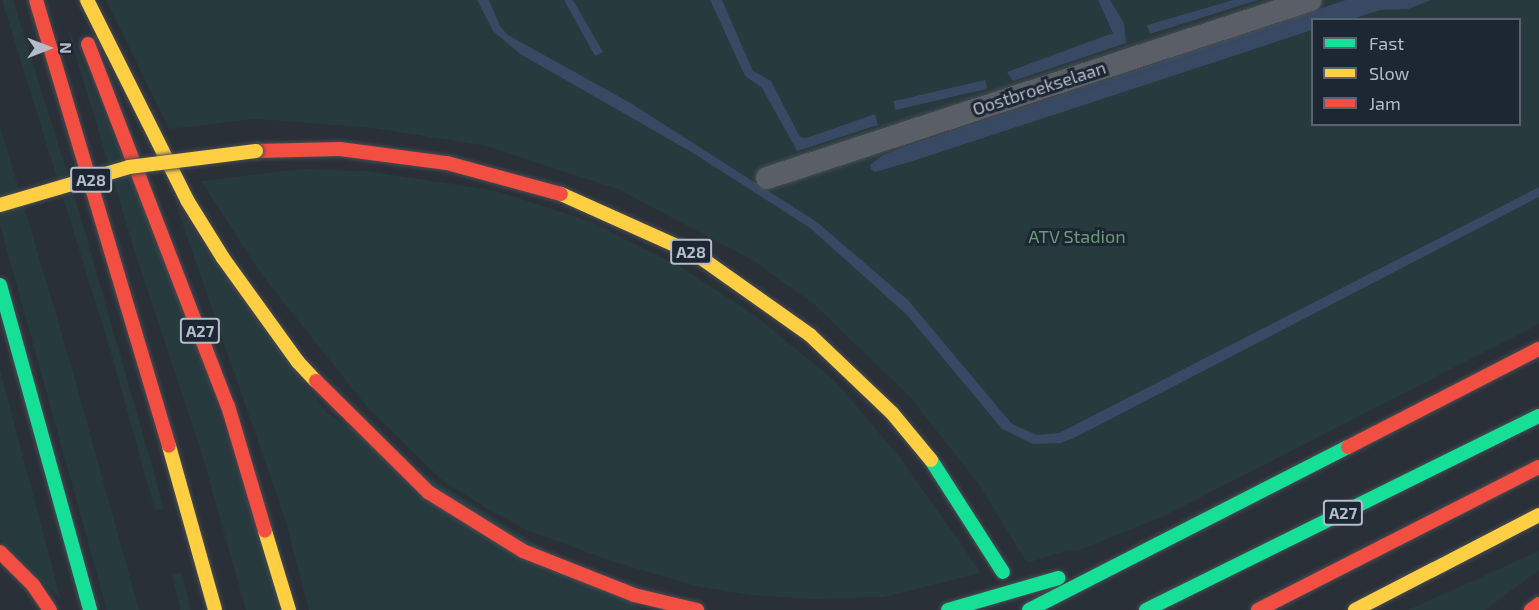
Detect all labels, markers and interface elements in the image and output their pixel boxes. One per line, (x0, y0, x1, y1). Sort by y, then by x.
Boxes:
north arrow (18, 18, 78, 78)
legend (1311, 18, 1521, 126)
text: Fast (1369, 32, 1404, 54)
text: N (57, 42, 76, 54)
street label: Oostbroekselaan (970, 56, 1108, 120)
text: Slow (1369, 62, 1409, 84)
text: Jam (1369, 92, 1401, 114)
road number: A28 (70, 167, 112, 193)
park label: ATV Stadion (1028, 225, 1126, 247)
road number: A28 (670, 239, 712, 265)
road number: A27 (179, 318, 221, 344)
road number: A27 (1322, 500, 1364, 526)

